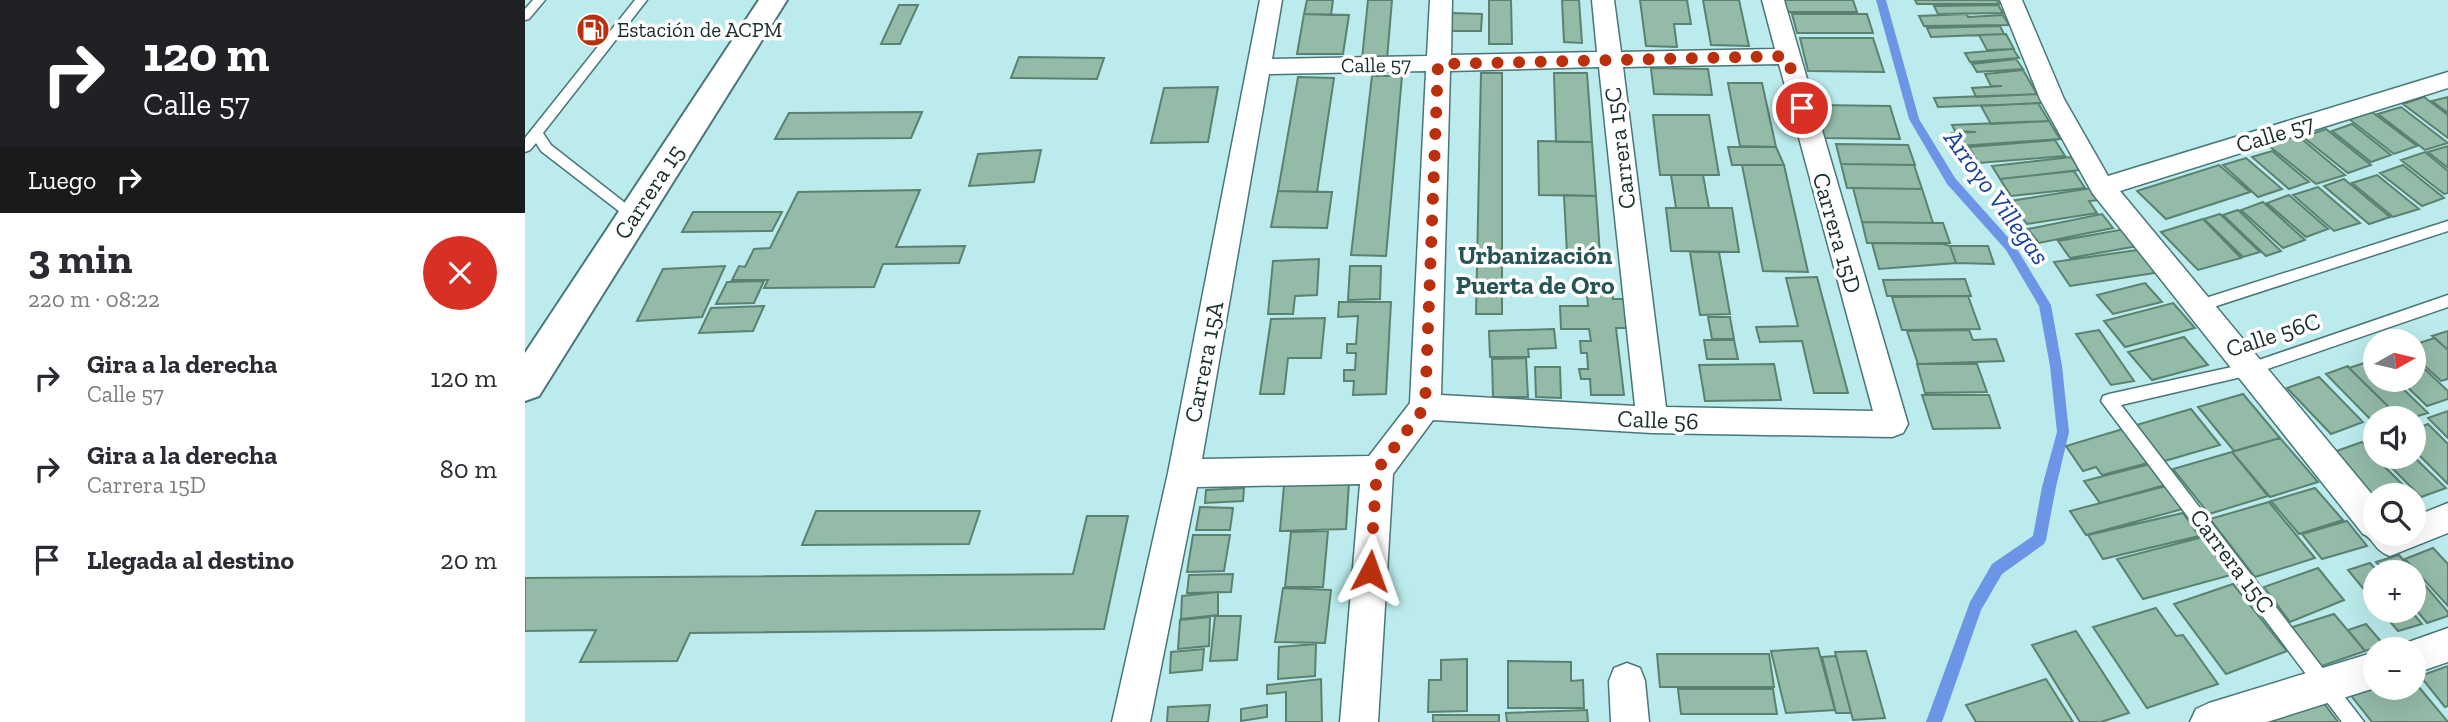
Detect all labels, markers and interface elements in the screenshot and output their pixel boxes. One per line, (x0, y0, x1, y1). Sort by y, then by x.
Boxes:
fuel station icon: Estación de ACPM (574, 11, 612, 49)
place label: Estación de ACPM (617, 17, 782, 42)
text: 120 m (143, 25, 269, 84)
icon: right (28, 28, 119, 119)
street label: Calle 57 (1341, 51, 1411, 78)
pin (1772, 78, 1832, 138)
text: Calle 57 (143, 85, 250, 123)
street label: Carrera 15C (1598, 85, 1641, 211)
icon: arrive (1783, 89, 1821, 127)
street label: Calle 57 (2232, 108, 2317, 159)
water label: Arroyo Villegas (1937, 122, 2057, 271)
street label: Carrera 15 (607, 139, 690, 245)
icon: right (110, 161, 148, 199)
text: Luego (28, 164, 96, 196)
street label: Carrera 15D (1806, 169, 1869, 297)
text: 3 min (28, 233, 133, 284)
button: close (423, 236, 497, 310)
district label: Urbanización Puerta de Oro (1456, 239, 1615, 301)
text: 220 m · 08:22 (28, 285, 160, 313)
street label: Carrera 15A (1178, 298, 1230, 425)
street label: Calle 56C (2222, 306, 2324, 363)
north arrow (2363, 329, 2425, 392)
map controls (2363, 329, 2426, 700)
text: Gira a la derecha (87, 348, 277, 380)
icon: right (28, 359, 66, 397)
text: 120 m (430, 362, 497, 394)
text: Calle 57 (87, 380, 164, 408)
street label: Calle 56 (1617, 404, 1699, 435)
button: sound (2363, 406, 2426, 469)
text: Gira a la derecha (87, 439, 277, 471)
icon: right (28, 450, 66, 488)
text: 80 m (440, 453, 497, 485)
text: Carrera 15D (87, 471, 206, 499)
button: search (2363, 483, 2426, 546)
street label: Carrera 15C (2184, 503, 2281, 618)
position arrow (1333, 534, 1407, 608)
icon: arrive (28, 541, 66, 579)
text: Llegada al destino (87, 544, 294, 576)
text: 20 m (440, 544, 497, 576)
button: + (2363, 560, 2426, 623)
button: − (2363, 637, 2426, 700)

